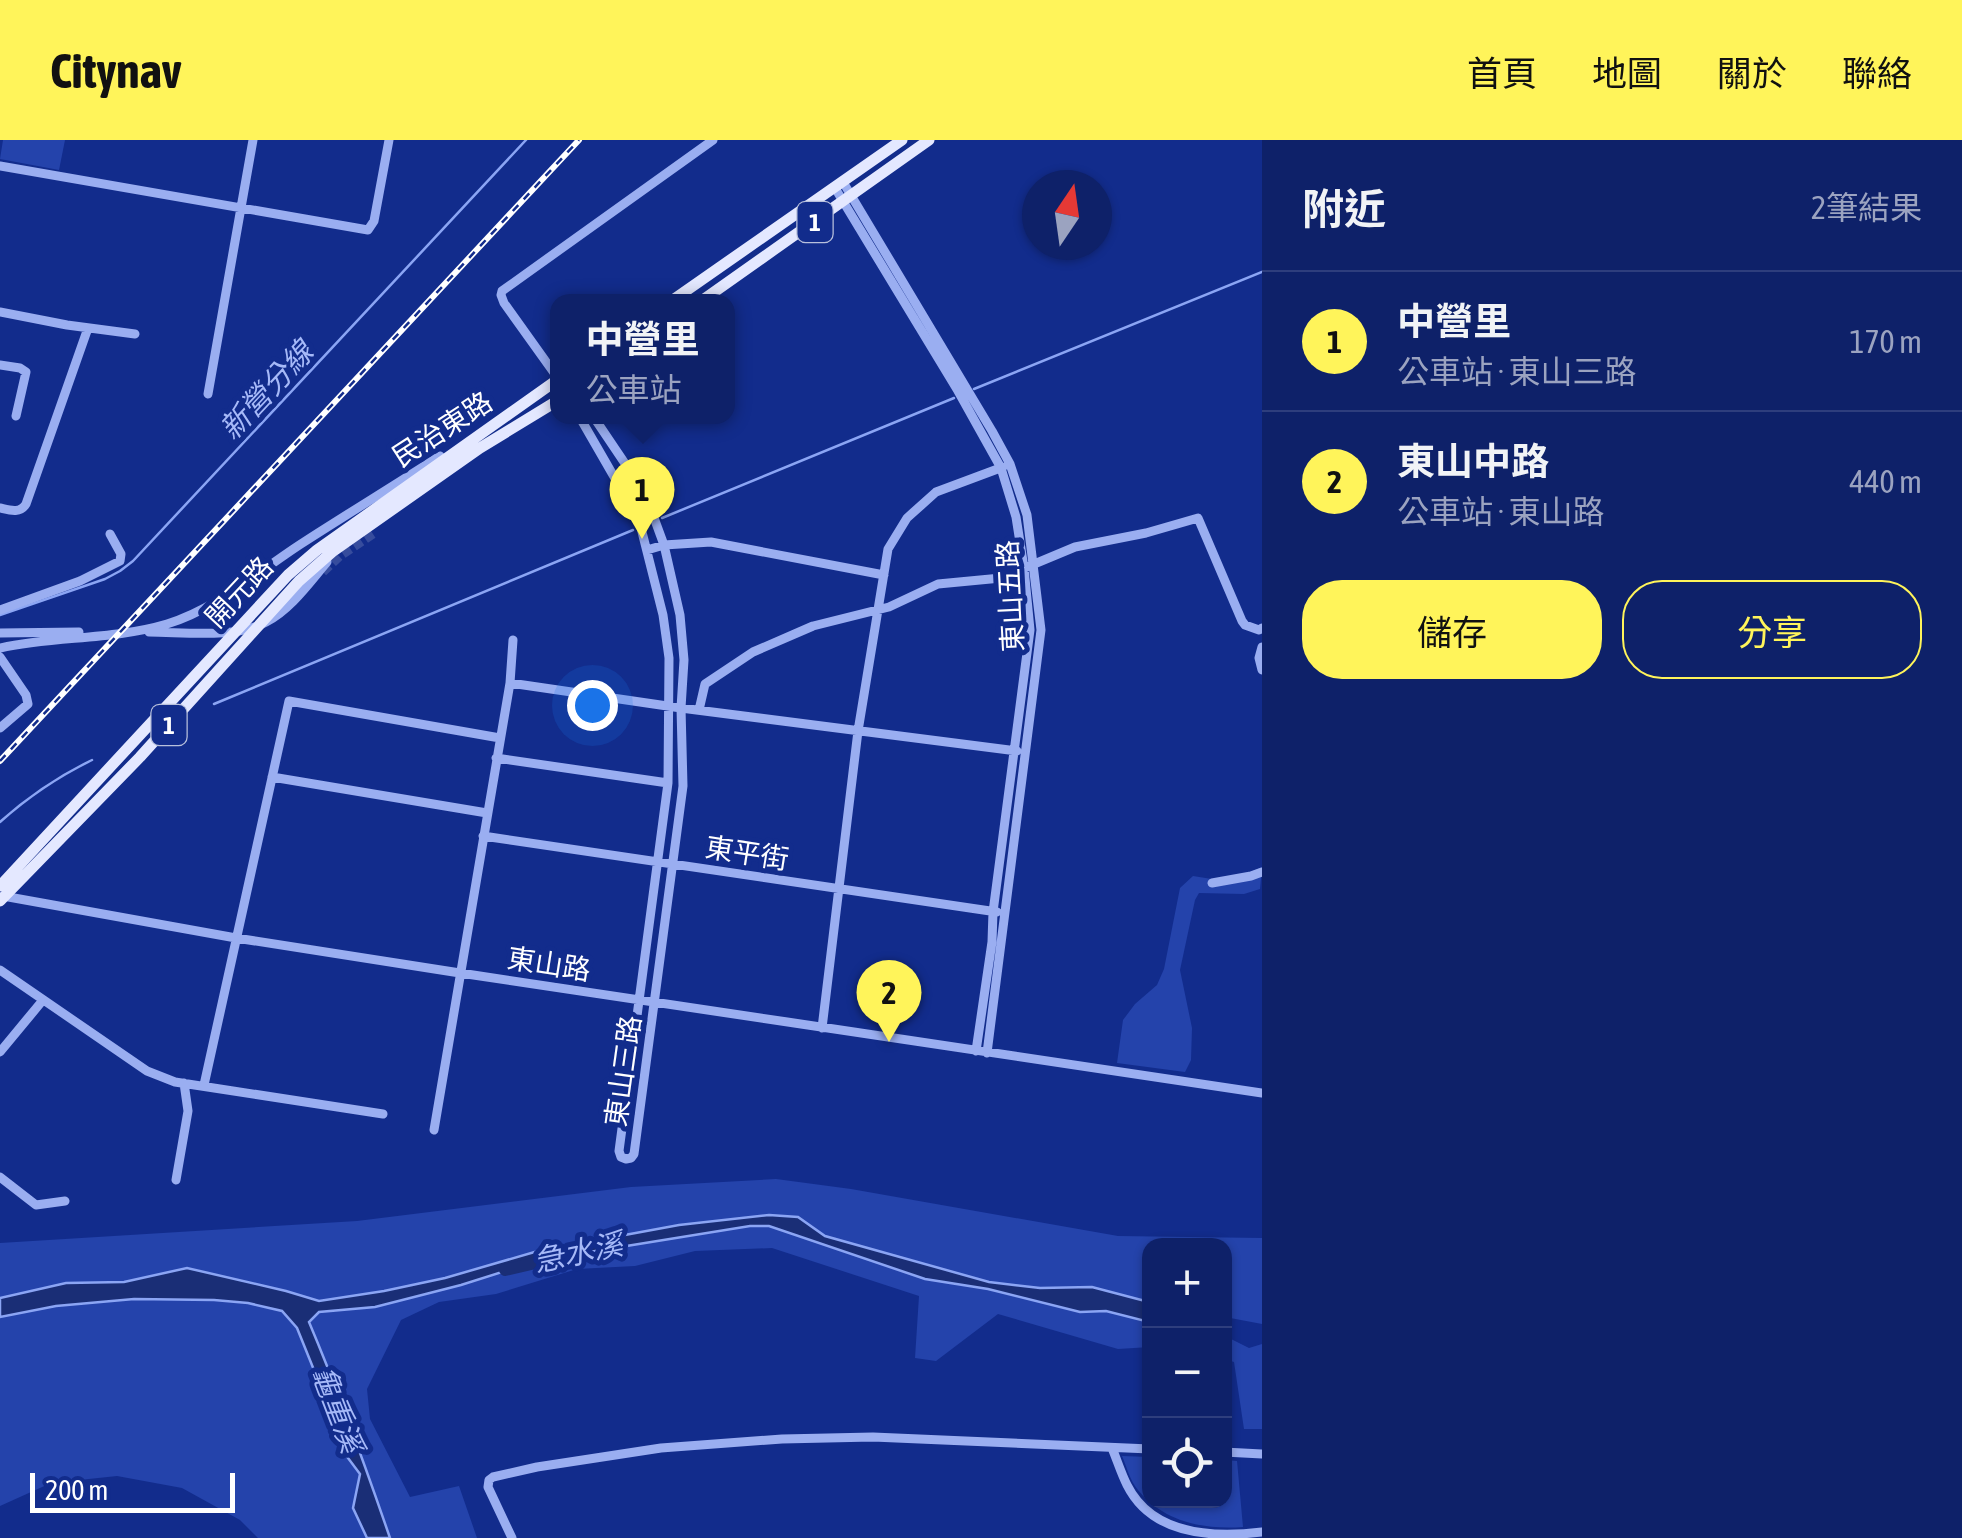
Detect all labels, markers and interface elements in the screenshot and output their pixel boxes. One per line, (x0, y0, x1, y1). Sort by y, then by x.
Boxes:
text: Citynav (50, 43, 182, 98)
text: 首頁 (1467, 53, 1537, 93)
text: 地圖 (1592, 53, 1662, 93)
text: 關於 (1717, 53, 1787, 93)
text: 聯絡 (1842, 53, 1912, 93)
north arrow (1022, 170, 1112, 260)
text: 附近 (1302, 185, 1386, 233)
text: 2筆結果 (1811, 189, 1922, 226)
road number: 1 (798, 202, 832, 242)
popup (550, 294, 735, 424)
text: 中營里 (1397, 300, 1511, 343)
text: 中營里 (585, 318, 700, 361)
text: 1 (1327, 323, 1342, 360)
text: 170 m (1849, 323, 1922, 360)
water label: 新營分線 (213, 332, 321, 445)
text: 公車站 · 東山三路 (1397, 353, 1637, 390)
text: 公車站 (585, 371, 682, 408)
street label: 民治東路 (386, 385, 498, 473)
text: 東山中路 (1397, 440, 1549, 483)
pin: 1 (610, 456, 674, 539)
text: 2 (1327, 463, 1342, 500)
text: 440 m (1849, 463, 1922, 500)
text: 公車站 · 東山路 (1397, 493, 1605, 530)
street label: 東山五路 (991, 539, 1029, 653)
street label: 開元路 (199, 550, 279, 634)
button: 儲存 (1302, 580, 1602, 679)
button: 分享 (1622, 580, 1922, 679)
your location (567, 680, 618, 731)
road number: 1 (152, 705, 186, 745)
street label: 東平街 (703, 831, 791, 875)
street label: 東山路 (505, 942, 593, 986)
pin: 2 (856, 960, 922, 1042)
street label: 東山三路 (599, 1013, 647, 1129)
water label: 急水溪 (530, 1225, 629, 1278)
map controls (1142, 1238, 1232, 1508)
button: + (1142, 1238, 1232, 1328)
button: − (1142, 1328, 1232, 1418)
water label: 龜重溪 (306, 1361, 371, 1461)
button: locate (1142, 1418, 1232, 1508)
scale bar (30, 1468, 235, 1512)
text: 200 m (45, 1474, 108, 1506)

